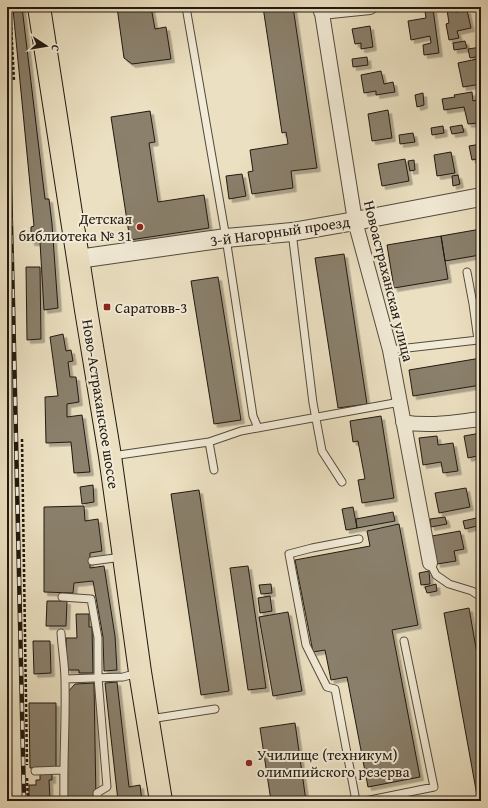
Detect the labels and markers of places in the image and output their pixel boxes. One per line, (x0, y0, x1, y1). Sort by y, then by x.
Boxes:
place label: Детская библиотека № 31 (18, 208, 132, 246)
marker: Детская библиотека № 31 (135, 222, 145, 232)
place label: Саратовв-3 (115, 297, 187, 318)
marker: Саратовв-3 (102, 302, 112, 312)
place label: Училище (техникум) олимпийского резерва (257, 744, 410, 782)
marker: Училище (техникум) олимпийского резерва (244, 758, 254, 768)

